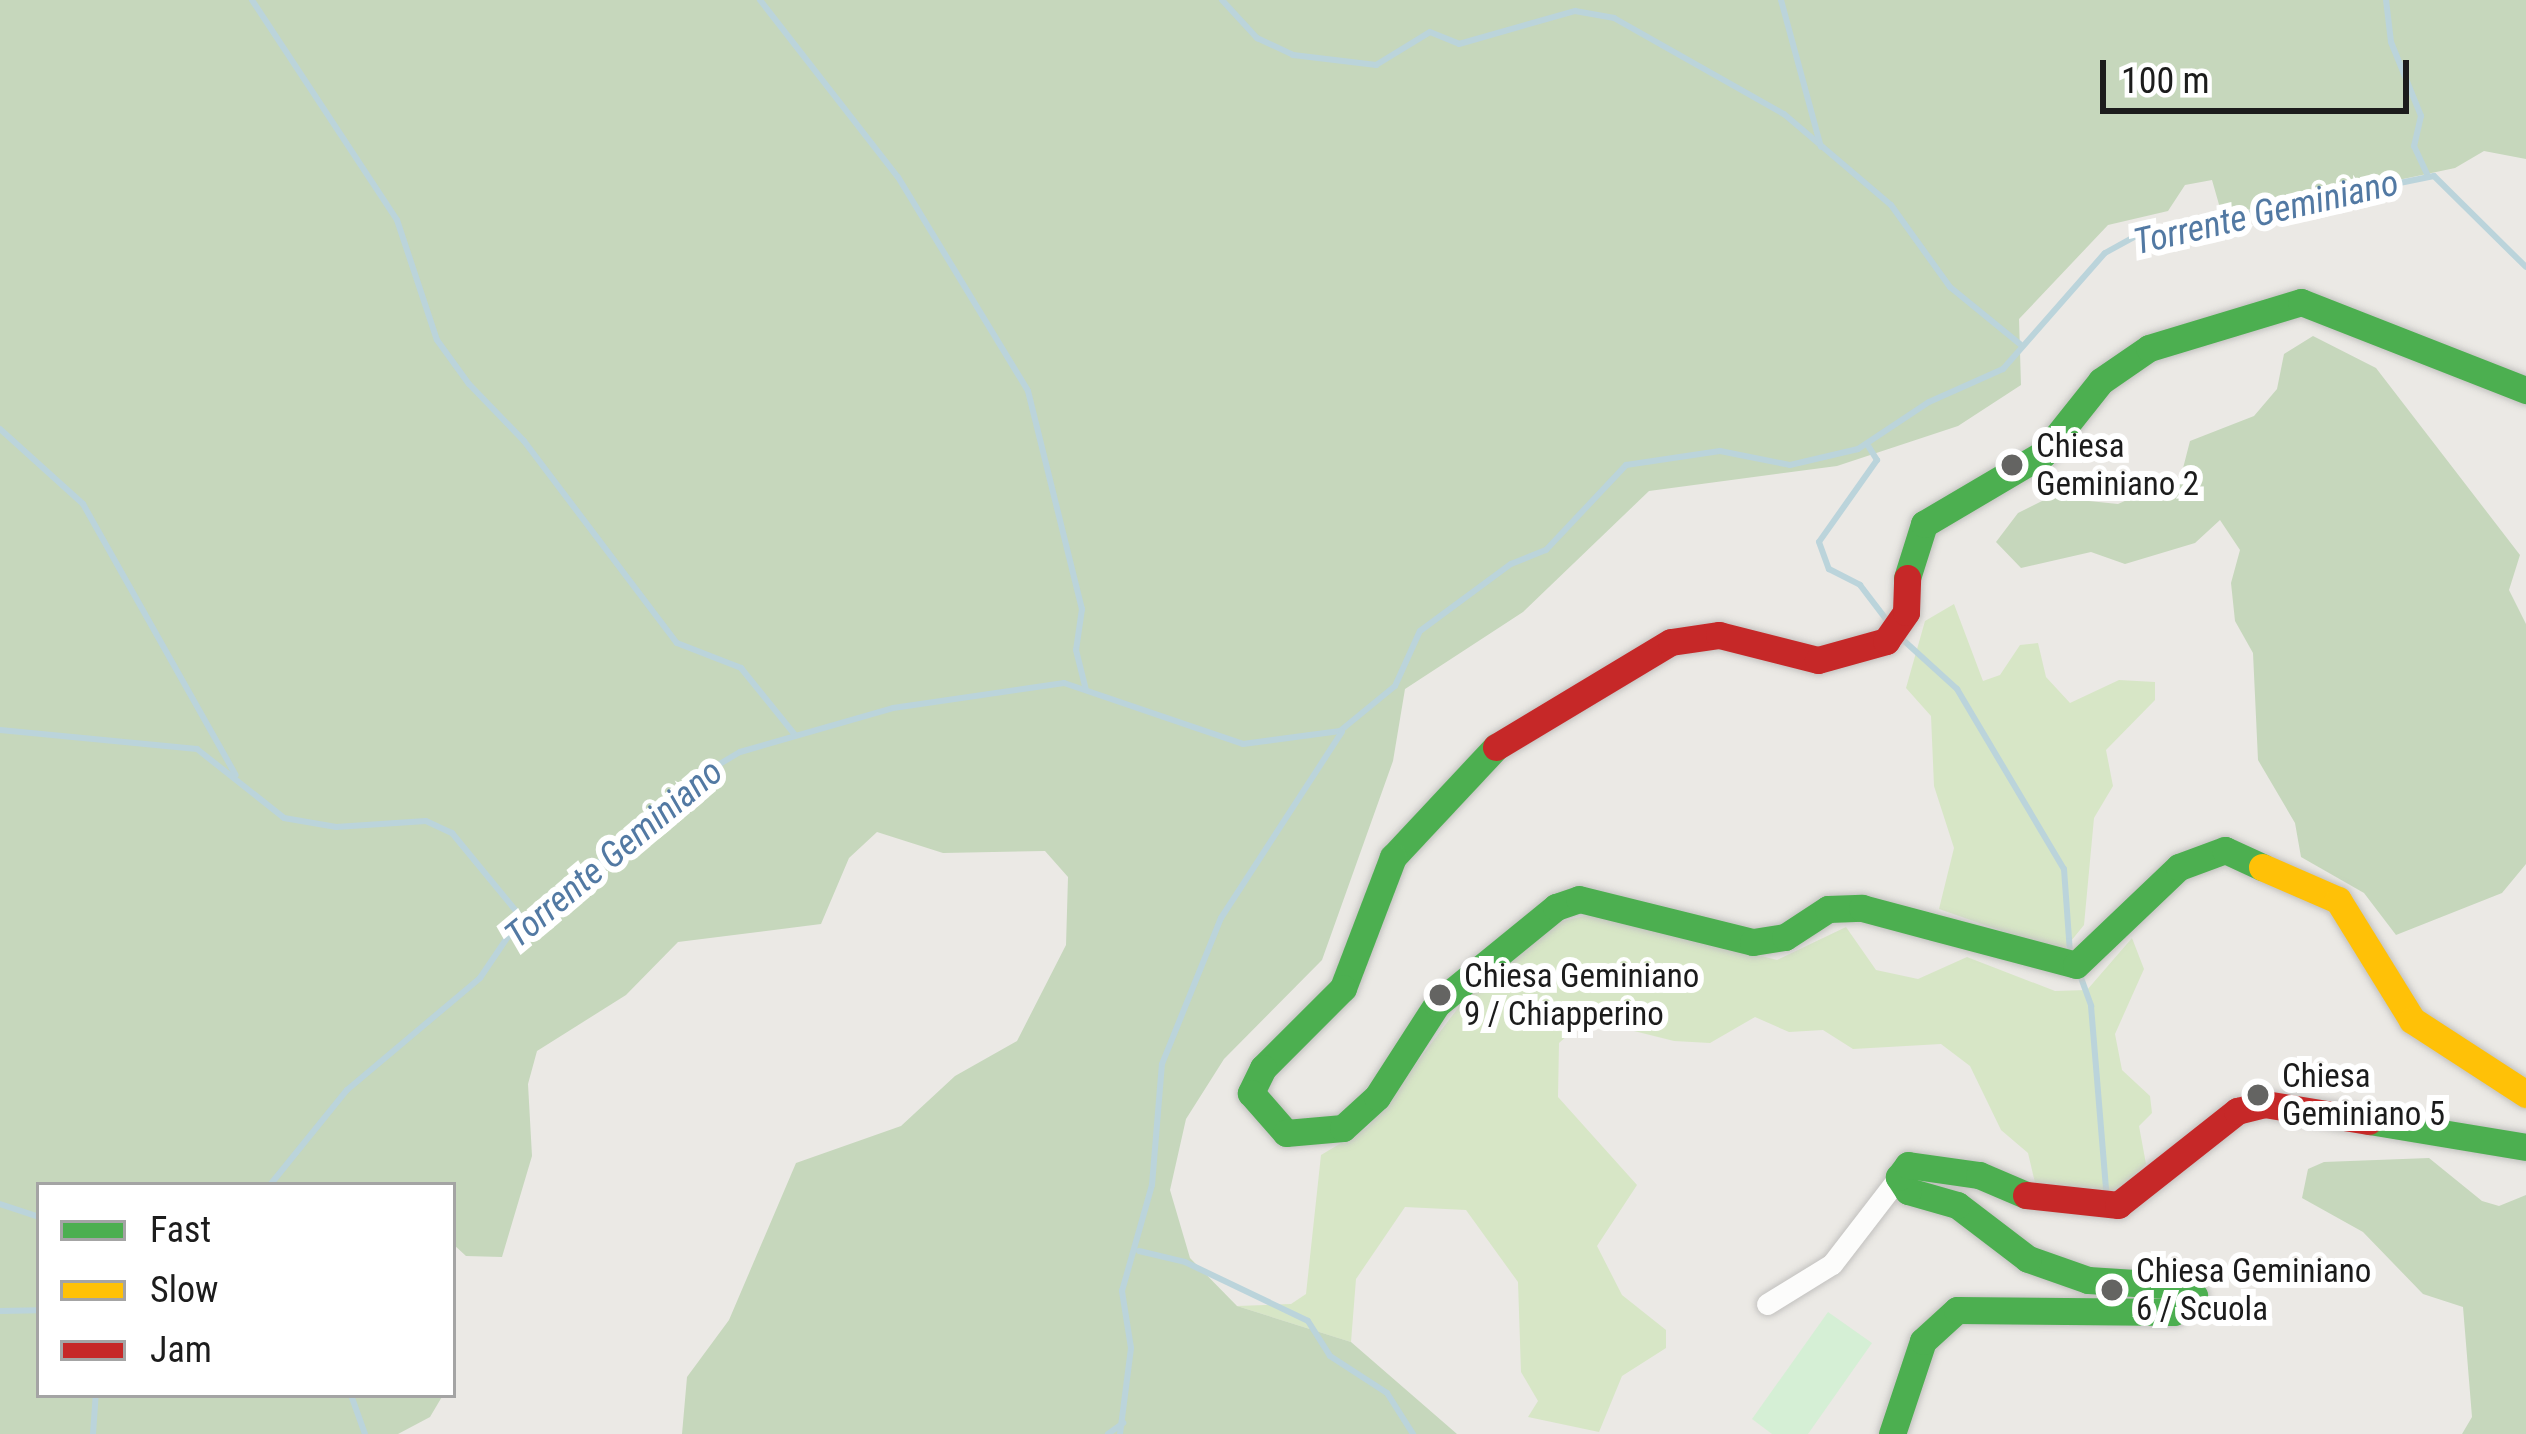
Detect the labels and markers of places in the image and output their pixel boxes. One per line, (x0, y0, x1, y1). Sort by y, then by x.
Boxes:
place label: Chiesa Geminiano 2 (2036, 426, 2199, 504)
marker: Chiesa Geminiano 2 (1999, 452, 2025, 478)
place label: Chiesa Geminiano 9 / Chiapperino (1464, 956, 1699, 1034)
marker: Chiesa Geminiano 9 / Chiapperino (1427, 982, 1453, 1008)
place label: Chiesa Geminiano 5 (2282, 1056, 2445, 1134)
marker: Chiesa Geminiano 5 (2245, 1082, 2271, 1108)
place label: Chiesa Geminiano 6 / Scuola (2136, 1251, 2371, 1329)
marker: Chiesa Geminiano 6 / Scuola (2099, 1277, 2125, 1303)

